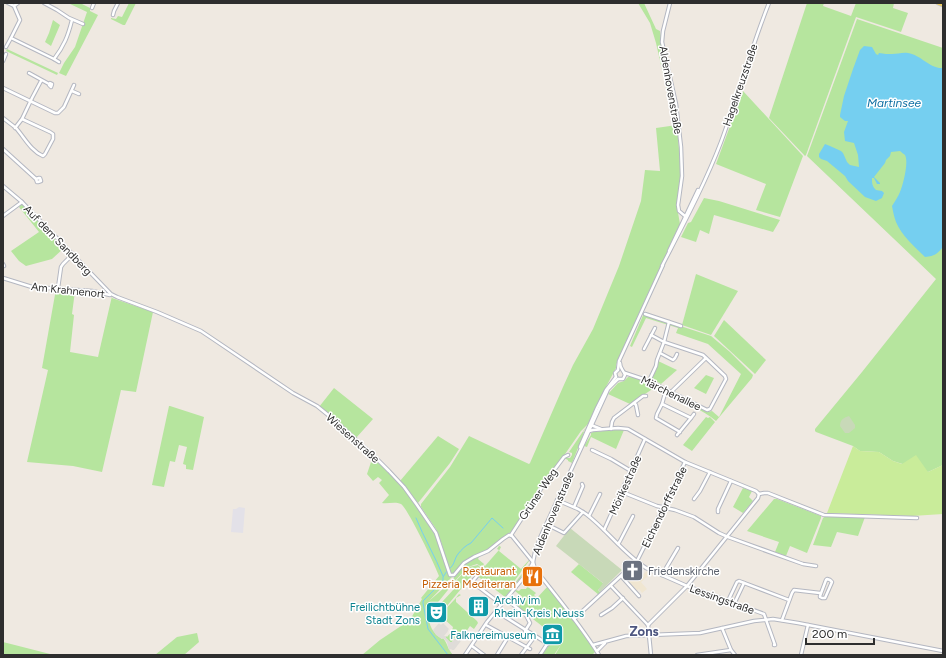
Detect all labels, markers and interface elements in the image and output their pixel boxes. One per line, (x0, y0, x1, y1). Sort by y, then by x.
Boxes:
street label: Hagelkreuzstraße (720, 42, 761, 128)
street label: Aldenhovenstraße (656, 45, 685, 135)
water label: Martinsee (867, 96, 922, 110)
street label: Auf dem Sandberg (21, 203, 94, 278)
street label: Am Krahnenort (30, 280, 106, 301)
street label: Märchenallee (639, 373, 703, 414)
street label: Wiesenstraße (323, 411, 382, 466)
street label: Mörikestraße (607, 453, 644, 517)
street label: Eichendorffstraße (639, 464, 690, 550)
street label: Grüner Weg (516, 466, 560, 523)
street label: Aldenhovenstraße (530, 470, 577, 557)
church icon: Friedenskirche (620, 558, 646, 584)
restaurant icon: Restaurant Pizzeria Mediterran (519, 564, 545, 590)
place label: Restaurant Pizzeria Mediterran (422, 565, 516, 591)
place label: Friedenskirche (648, 565, 720, 578)
street label: Lessingstraße (688, 582, 756, 617)
building icon: Archiv im Rhein-Kreis Neuss (465, 593, 491, 619)
place label: Archiv im Rhein-Kreis Neuss (494, 594, 584, 620)
theatre icon: Freilichtbühne Stadt Zons (423, 600, 449, 626)
place label: Freilichtbühne Stadt Zons (350, 601, 420, 627)
scale bar (806, 620, 874, 646)
museum icon: Falknereimuseum (539, 622, 565, 648)
district label: Zons (629, 624, 659, 639)
text: 200 m (812, 627, 847, 641)
place label: Falknereimuseum (450, 629, 536, 642)

